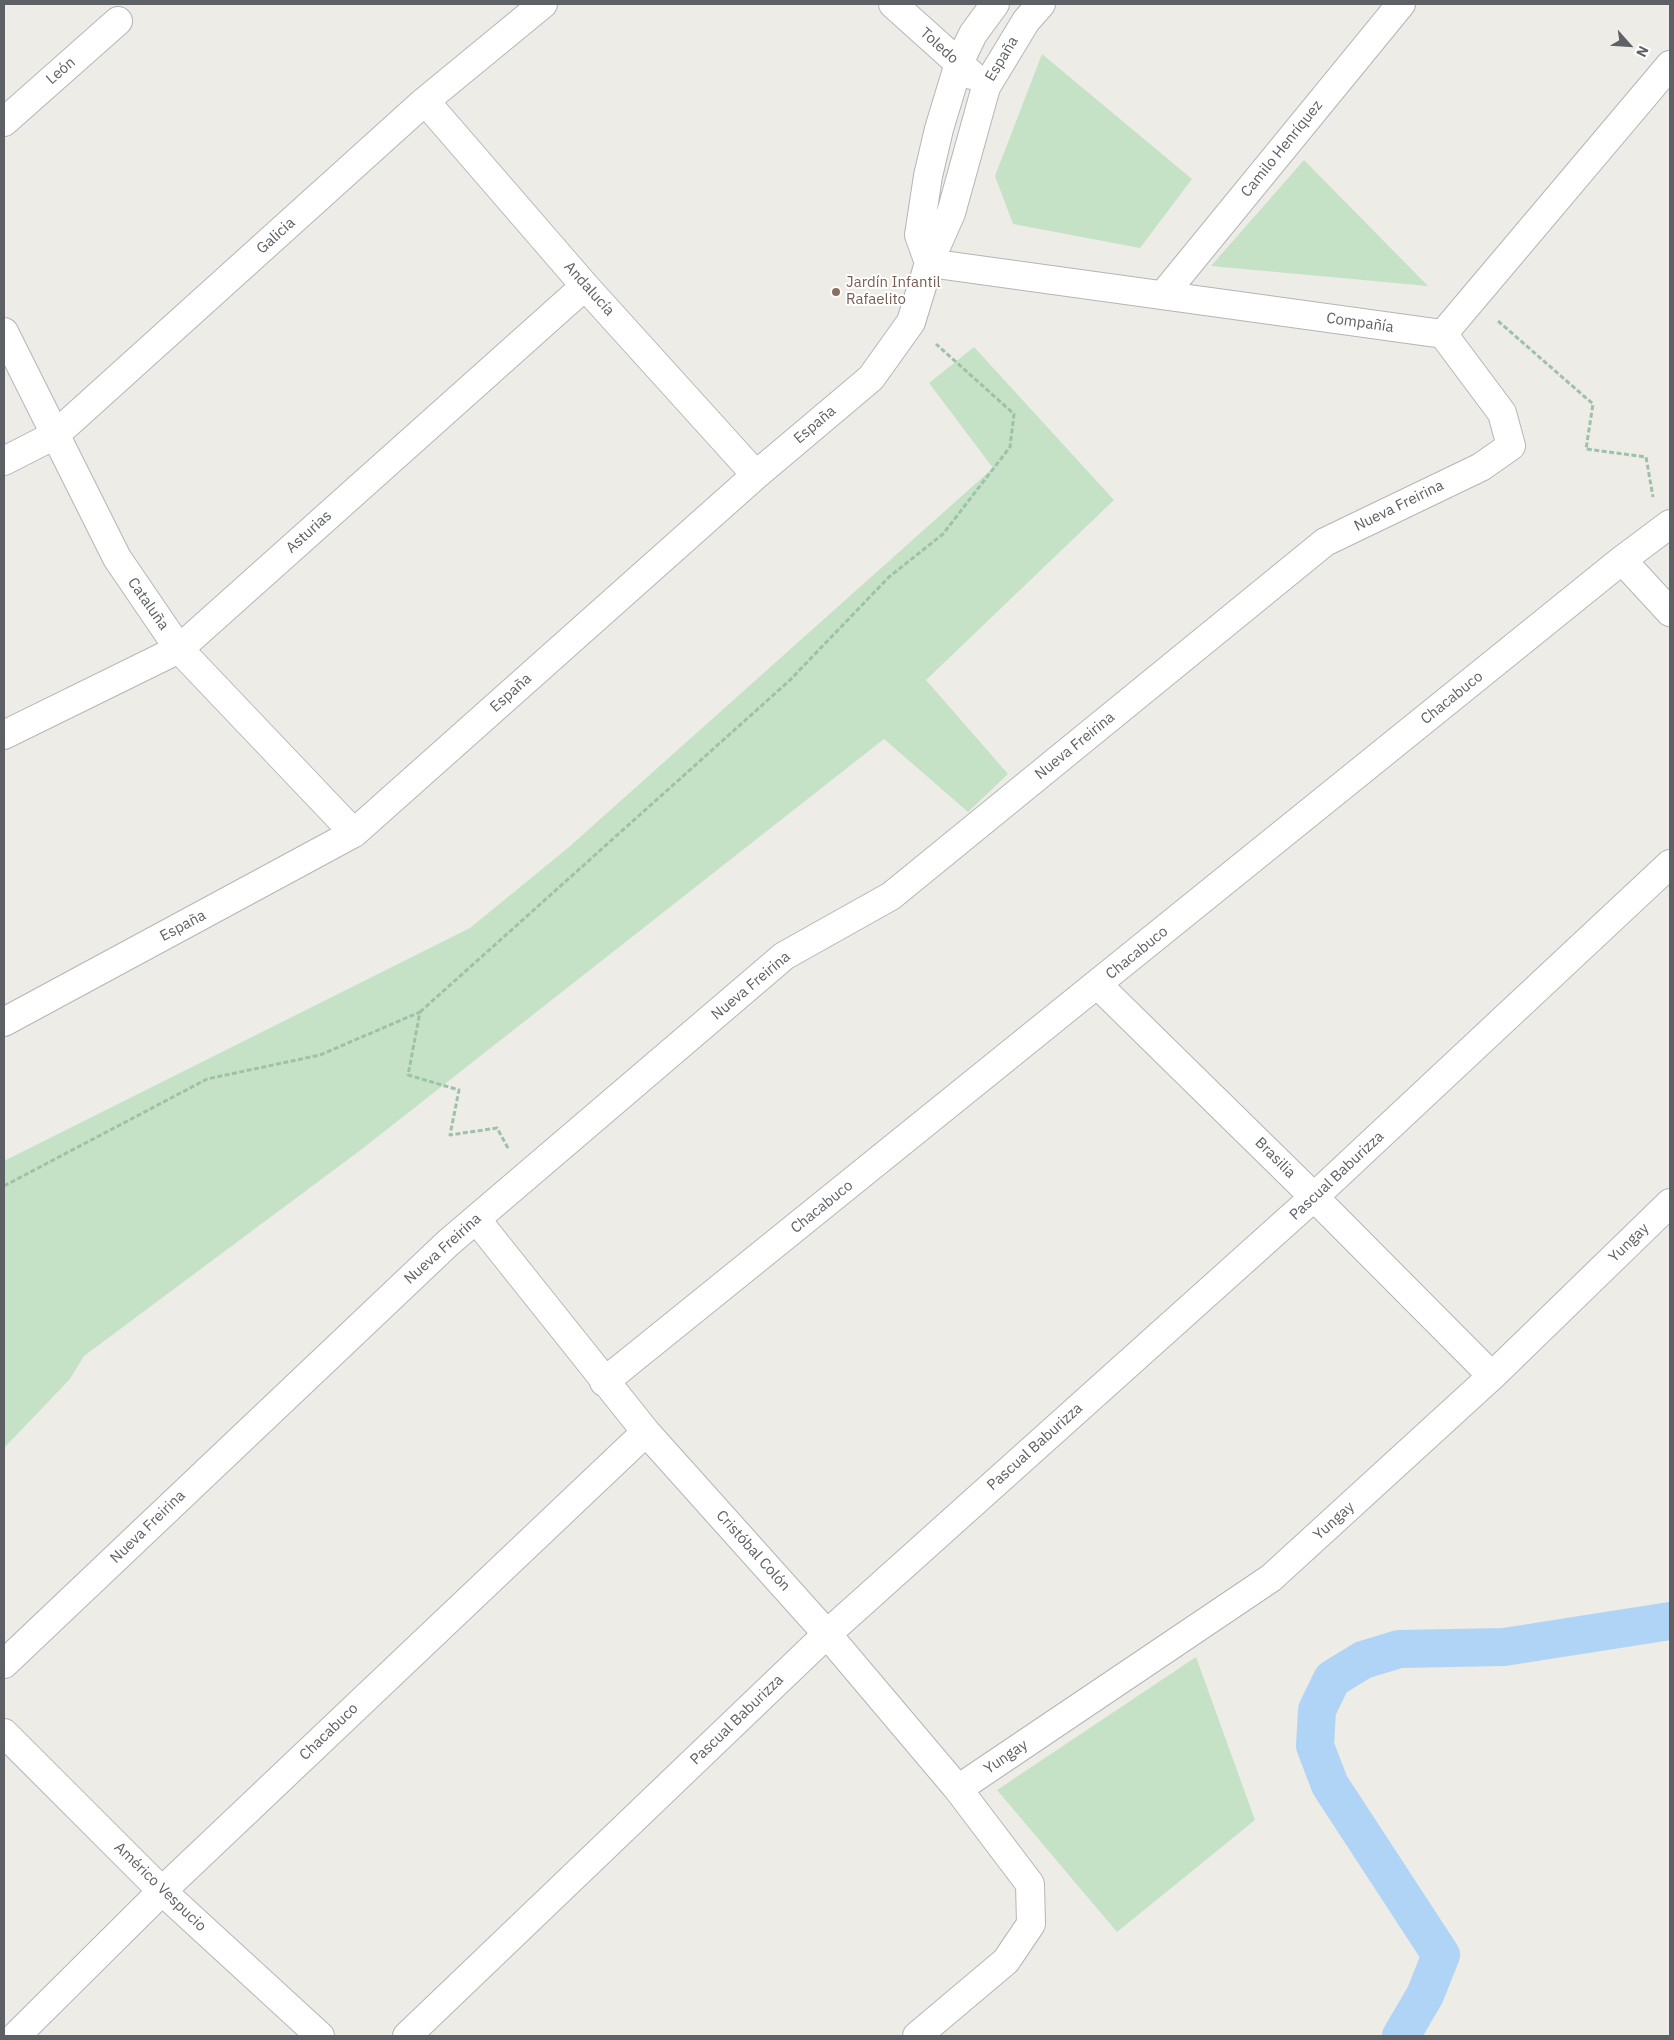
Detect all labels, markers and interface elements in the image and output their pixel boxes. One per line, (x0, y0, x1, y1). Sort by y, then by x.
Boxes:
north arrow (1604, 20, 1654, 70)
street label: Toledo (916, 24, 962, 68)
street label: España (982, 33, 1022, 85)
text: N (1632, 43, 1653, 60)
street label: León (43, 54, 79, 88)
street label: Camilo Henríquez (1238, 97, 1326, 201)
street label: Galicia (253, 214, 299, 258)
street label: Andalucía (560, 258, 618, 320)
place label: Jardín Infantil Rafaelito (846, 274, 941, 309)
marker: Jardín Infantil Rafaelito (830, 286, 842, 298)
street label: Compañía (1325, 309, 1395, 337)
street label: España (790, 402, 840, 448)
street label: Nueva Freirina (1351, 477, 1447, 535)
street label: Asturias (282, 507, 336, 557)
street label: Cataluña (123, 574, 173, 634)
street label: Chacabuco (1417, 668, 1487, 728)
street label: España (487, 670, 535, 716)
street label: Nueva Freirina (1032, 708, 1118, 784)
street label: España (157, 906, 209, 946)
street label: Chacabuco (1102, 923, 1172, 983)
street label: Nueva Freirina (708, 948, 794, 1024)
street label: Pascual Baburizza (1286, 1128, 1388, 1224)
street label: Brasilia (1251, 1134, 1299, 1182)
street label: Chacabuco (787, 1177, 857, 1237)
street label: Nueva Freirina (401, 1210, 485, 1288)
street label: Yungay (1605, 1220, 1653, 1266)
street label: Pascual Baburizza (984, 1399, 1086, 1495)
street label: Nueva Freirina (107, 1487, 189, 1567)
street label: Yungay (1310, 1498, 1358, 1544)
street label: Cristóbal Colón (712, 1507, 794, 1595)
street label: Pascual Baburizza (687, 1671, 787, 1769)
street label: Chacabuco (296, 1700, 362, 1764)
street label: Yungay (981, 1736, 1031, 1778)
street label: Américo Vespucio (110, 1839, 210, 1935)

